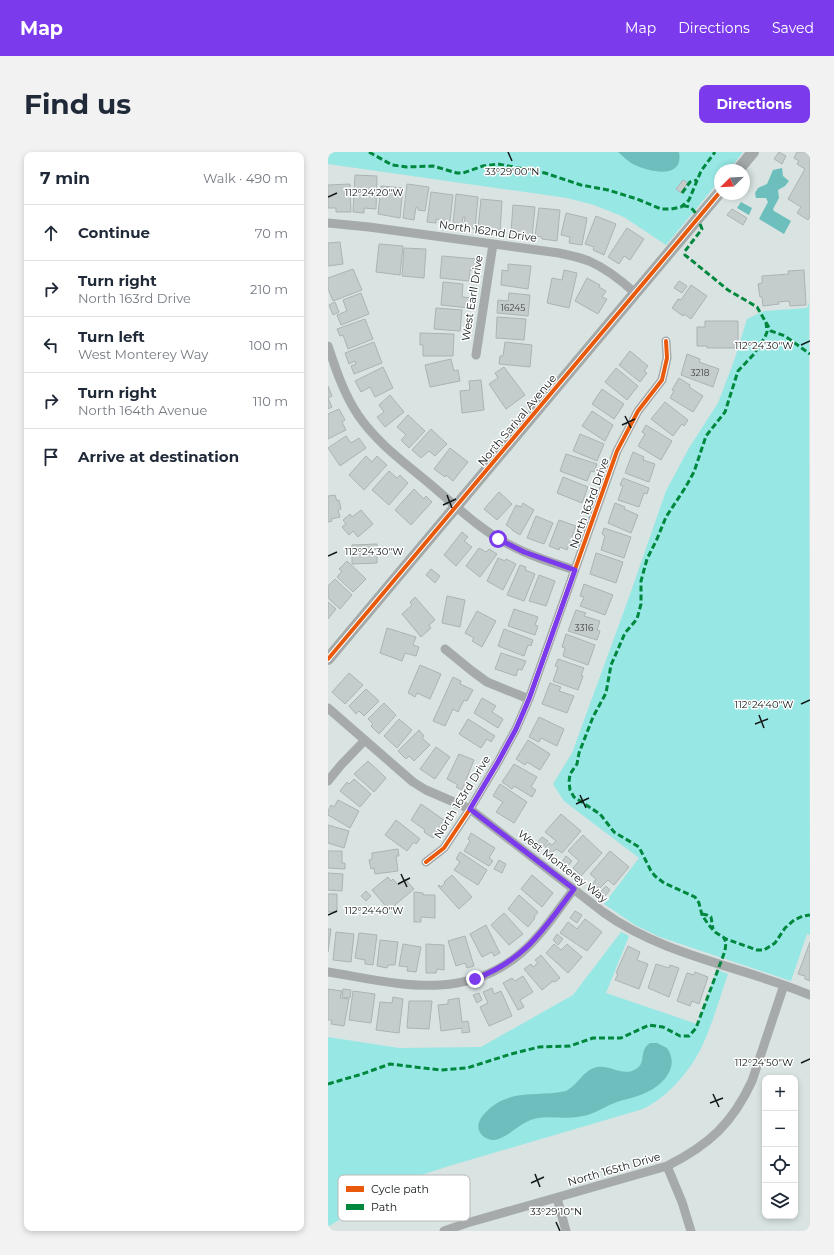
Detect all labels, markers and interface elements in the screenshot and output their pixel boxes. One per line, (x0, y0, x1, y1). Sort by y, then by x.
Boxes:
text: Map (20, 17, 63, 40)
text: Map (625, 19, 656, 37)
text: Directions (678, 19, 750, 37)
text: Saved (772, 19, 814, 37)
button: Directions (699, 85, 810, 123)
text: Find us (24, 87, 131, 121)
north arrow (714, 164, 750, 200)
text: 33°29'00"N (485, 165, 539, 178)
text: 7 min (40, 168, 90, 188)
text: Walk · 490 m (203, 170, 288, 186)
text: 112°24'20"W (345, 186, 403, 199)
street label: North 162nd Drive (438, 217, 538, 245)
icon: ahead (40, 222, 62, 244)
text: Continue (78, 223, 150, 242)
text: 70 m (255, 225, 288, 241)
street label: West Earll Drive (458, 254, 486, 342)
text: Turn right (78, 271, 157, 290)
icon: right (40, 278, 62, 300)
text: 210 m (250, 281, 288, 297)
text: North 163rd Drive (78, 290, 191, 306)
house number: 16245 (501, 302, 525, 313)
text: Turn left (78, 327, 145, 346)
icon: left (40, 334, 62, 356)
text: 100 m (249, 337, 288, 353)
text: 112°24'30"W (735, 339, 793, 352)
text: West Monterey Way (78, 346, 208, 362)
house number: 3218 (690, 367, 710, 378)
street label: North Sarival Avenue (475, 371, 560, 469)
text: Turn right (78, 383, 157, 402)
icon: right (40, 390, 62, 412)
text: 110 m (253, 393, 288, 409)
text: North 164th Avenue (78, 402, 207, 418)
icon: arrive (40, 446, 62, 468)
text: Arrive at destination (78, 447, 239, 466)
street label: North 163rd Drive (566, 455, 612, 550)
route start (489, 530, 507, 548)
text: 112°24'30"W (345, 545, 403, 558)
house number: 3316 (575, 622, 594, 633)
text: 112°24'40"W (735, 698, 793, 711)
street label: North 163rd Drive (431, 752, 493, 841)
street label: West Monterey Way (515, 827, 611, 905)
text: 112°24'40"W (345, 904, 403, 917)
route end (466, 970, 484, 988)
text: 112°24'50"W (735, 1056, 793, 1069)
map controls (762, 1075, 798, 1219)
button: + (762, 1075, 798, 1111)
button: − (762, 1111, 798, 1147)
button: locate (762, 1147, 798, 1183)
street label: North 165th Drive (566, 1149, 662, 1189)
legend (338, 1175, 470, 1221)
text: Cycle path (371, 1182, 429, 1196)
button: layers (762, 1183, 798, 1219)
text: Path (371, 1200, 397, 1214)
text: 33°29'10"N (530, 1205, 582, 1218)

